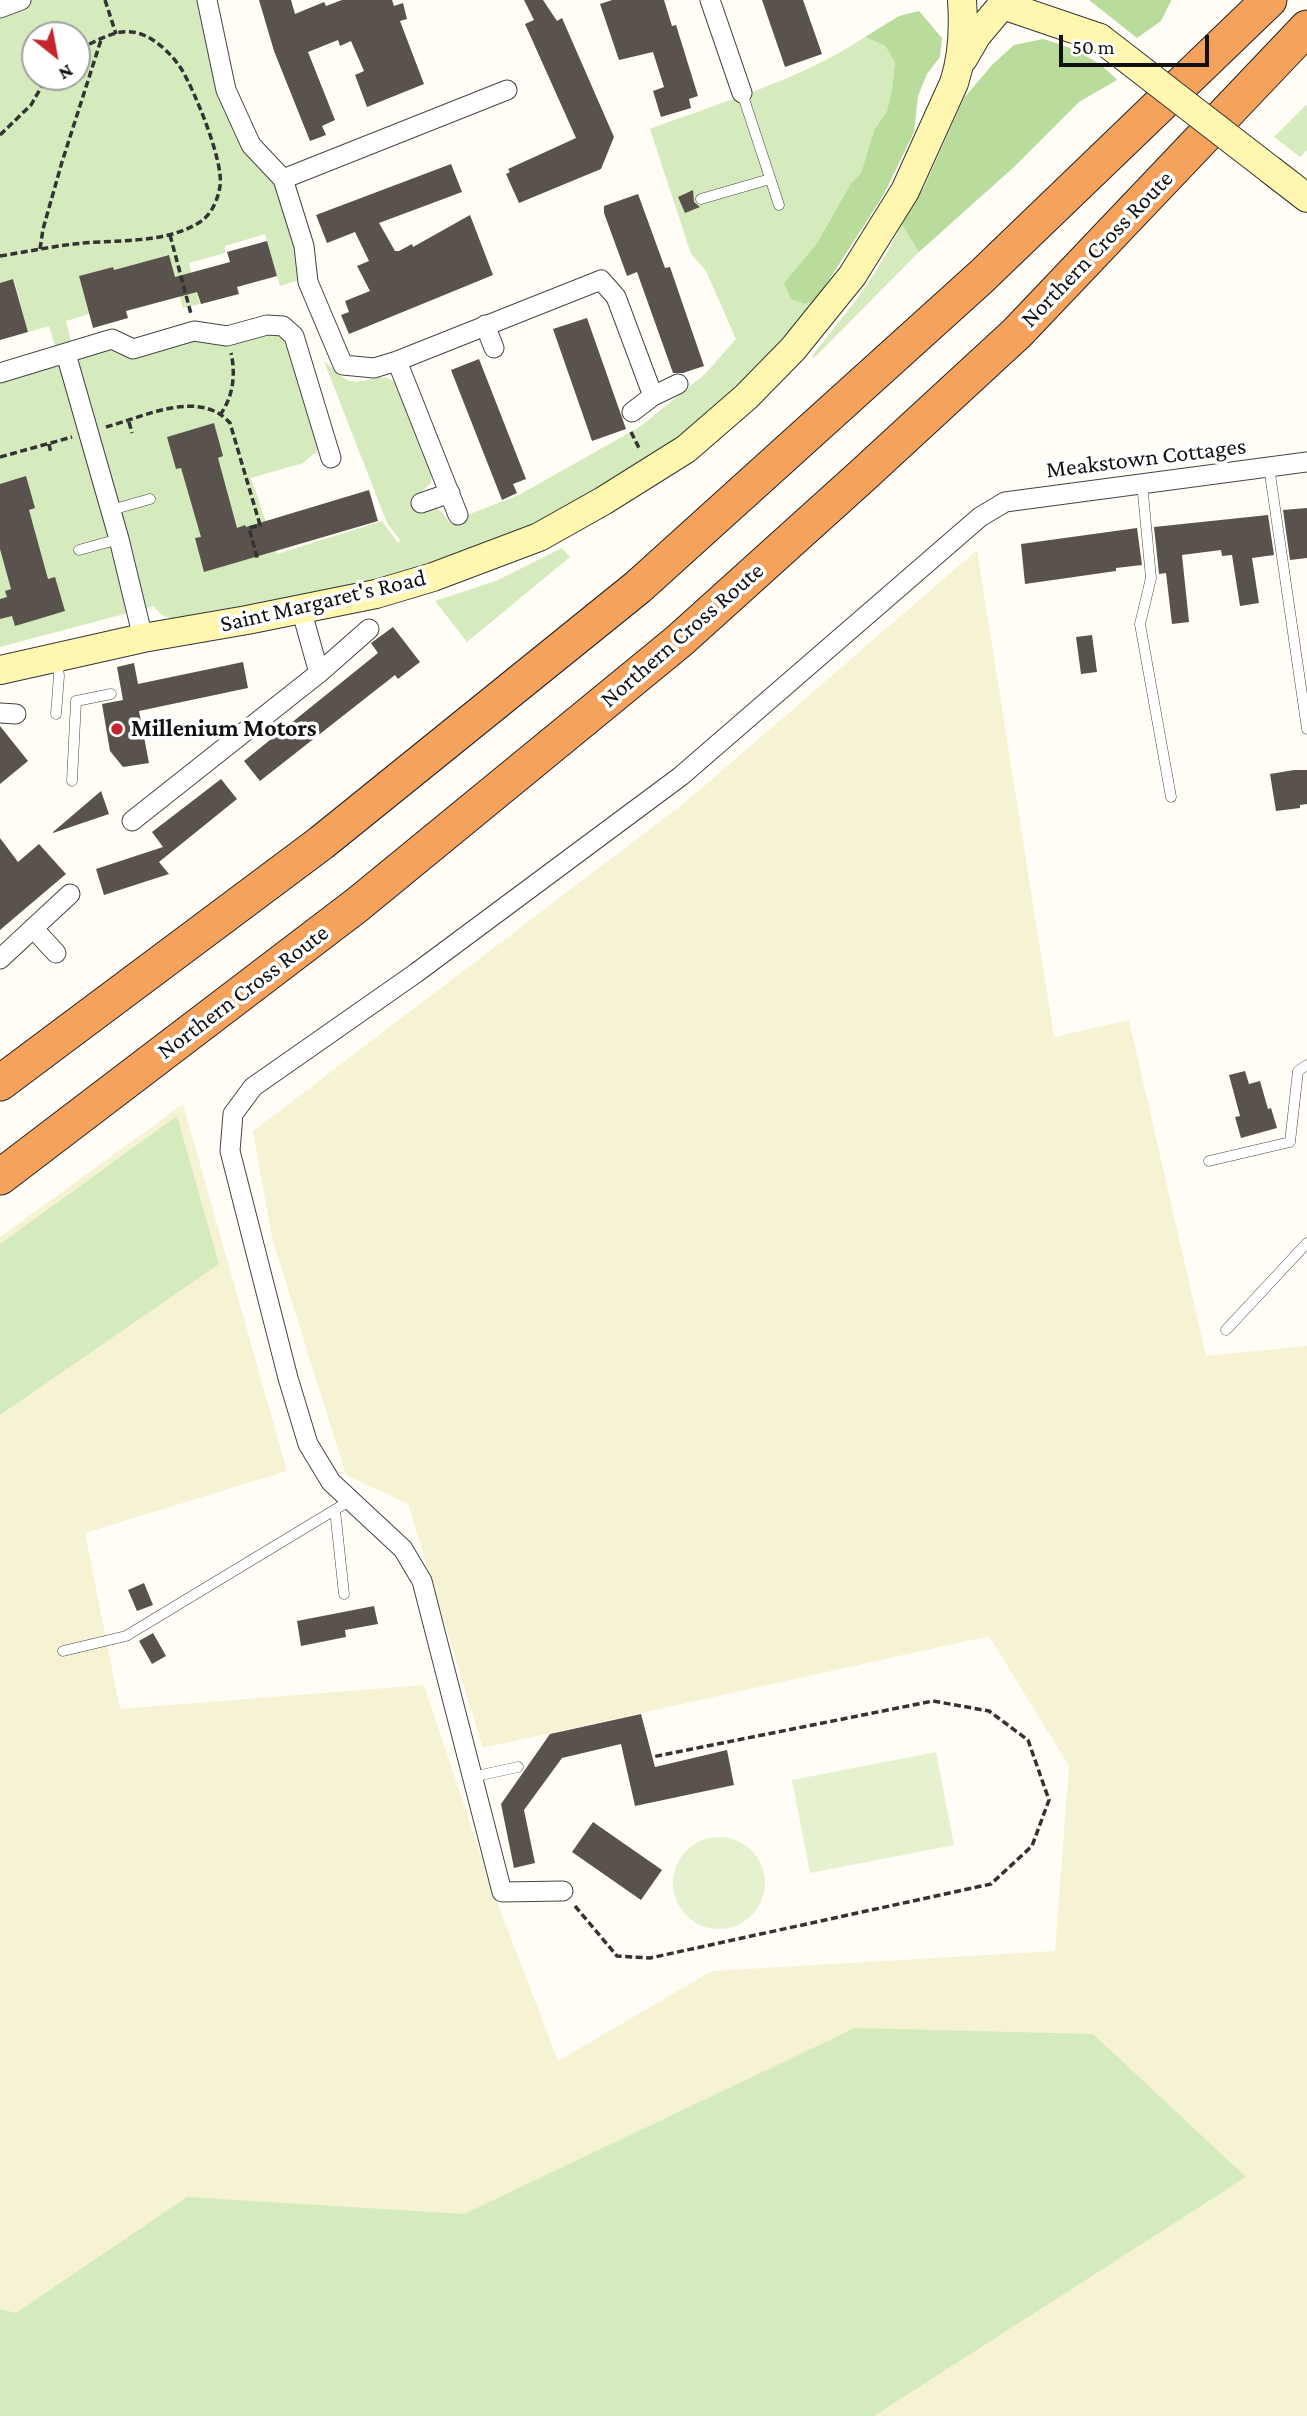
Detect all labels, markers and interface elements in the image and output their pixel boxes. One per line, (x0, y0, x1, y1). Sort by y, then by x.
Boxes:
north arrow (21, 21, 91, 91)
scale bar (1062, 21, 1212, 65)
text: 50 m (1072, 35, 1115, 59)
text: N (55, 60, 77, 85)
street label: Northern Cross Route (1015, 165, 1179, 333)
street label: Meakstown Cottages (1044, 431, 1248, 485)
street label: Northern Cross Route (595, 556, 769, 714)
street label: Saint Margaret's Road (217, 563, 429, 639)
place label: Millenium Motors (131, 715, 317, 743)
marker: Millenium Motors (109, 721, 125, 737)
street label: Northern Cross Route (152, 918, 334, 1066)

